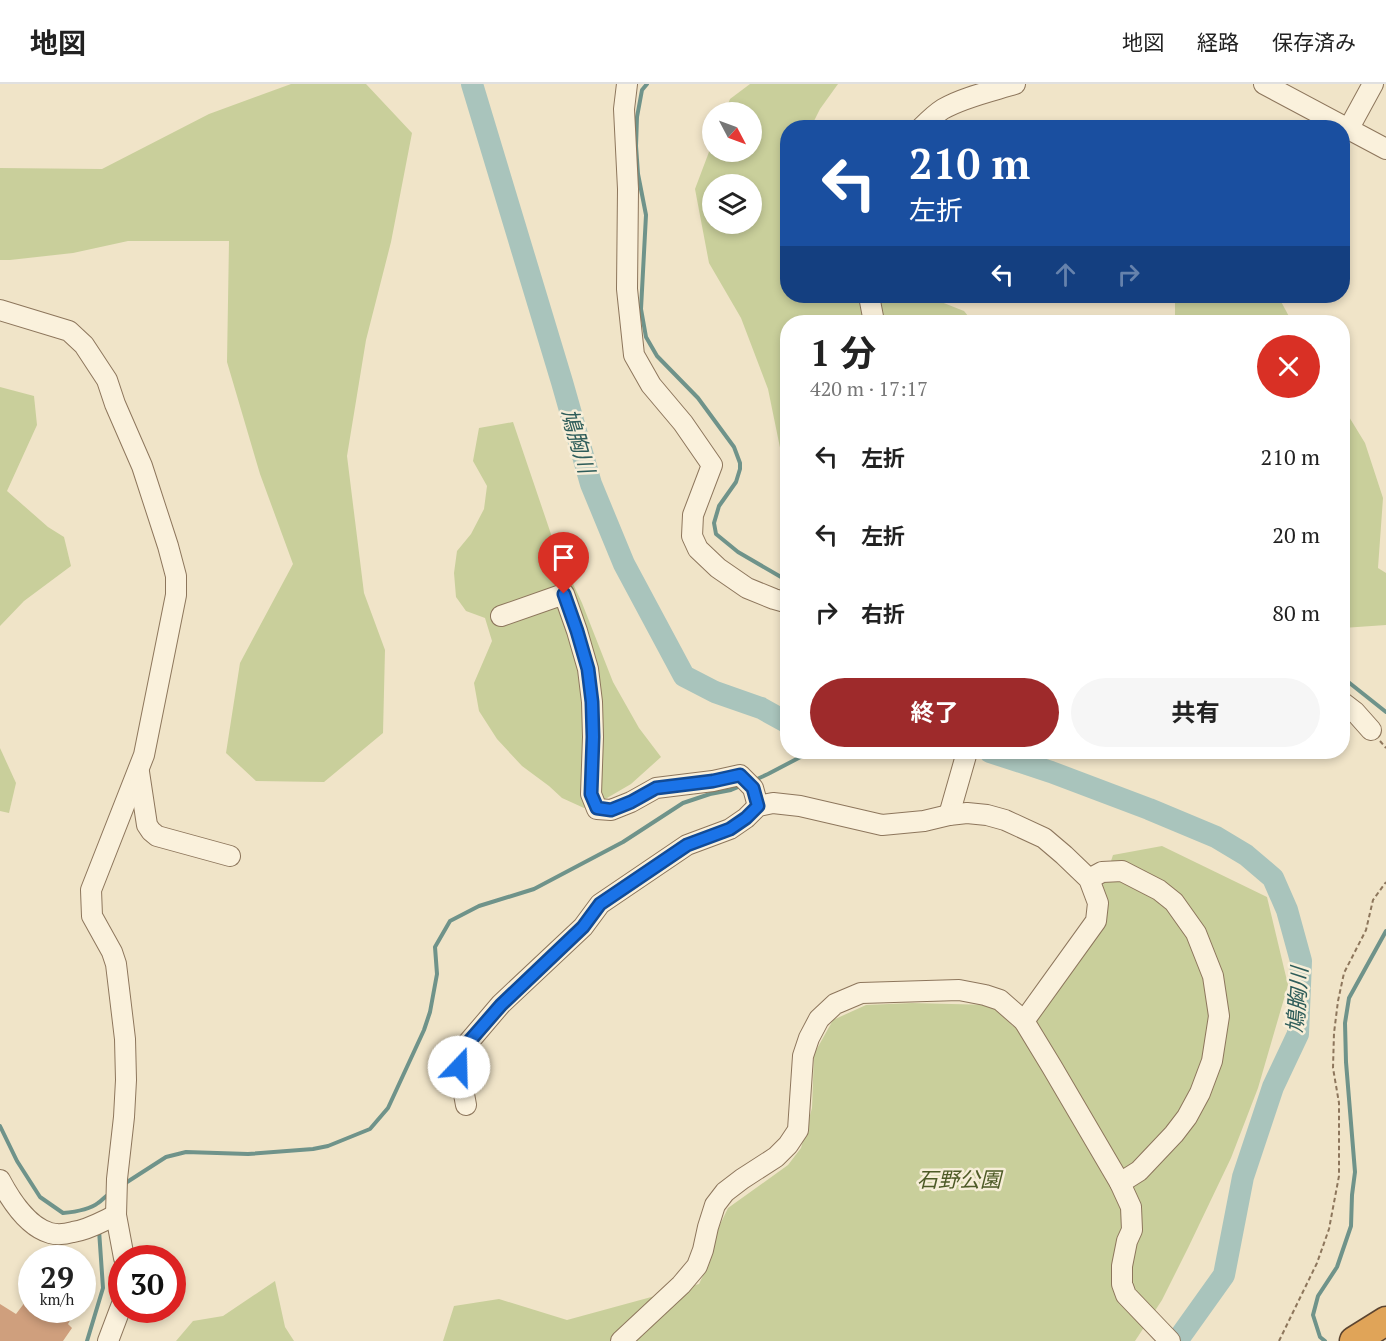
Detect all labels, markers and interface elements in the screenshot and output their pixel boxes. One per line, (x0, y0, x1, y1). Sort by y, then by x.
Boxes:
text: 地図 (30, 24, 86, 61)
text: 地図 (1122, 28, 1164, 56)
text: 経路 (1197, 28, 1239, 56)
text: 保存済み (1272, 28, 1356, 56)
north arrow (702, 102, 762, 162)
map controls (702, 102, 762, 234)
text: 210 m (909, 135, 1030, 191)
icon: left (810, 144, 888, 222)
button: layers (702, 174, 762, 234)
text: 左折 (909, 192, 963, 228)
icon: left (986, 258, 1019, 291)
icon: ahead (1049, 258, 1082, 291)
icon: right (1112, 258, 1145, 291)
text: 1 分 (810, 329, 876, 376)
button: close (1257, 335, 1320, 398)
text: 420 m · 17:17 (810, 375, 928, 402)
water label: 鳩胸川 (555, 405, 603, 479)
icon: left (810, 440, 843, 473)
text: 210 m (1260, 442, 1320, 471)
text: 左折 (861, 443, 905, 472)
icon: left (810, 518, 843, 551)
text: 20 m (1272, 520, 1320, 549)
text: 左折 (861, 521, 905, 550)
pin (538, 532, 589, 594)
icon: arrive (547, 541, 580, 574)
icon: right (810, 596, 843, 629)
text: 80 m (1272, 598, 1320, 627)
text: 右折 (861, 599, 905, 628)
button: 終了 (810, 678, 1059, 747)
button: 共有 (1071, 678, 1320, 747)
water label: 鳩胸川 (1280, 964, 1313, 1034)
position arrow (427, 1035, 491, 1099)
park label: 石野公園 (917, 1165, 1004, 1193)
speed limit sign: 30 (108, 1245, 186, 1323)
text: 29 (40, 1257, 74, 1297)
text: km/h (40, 1289, 74, 1309)

